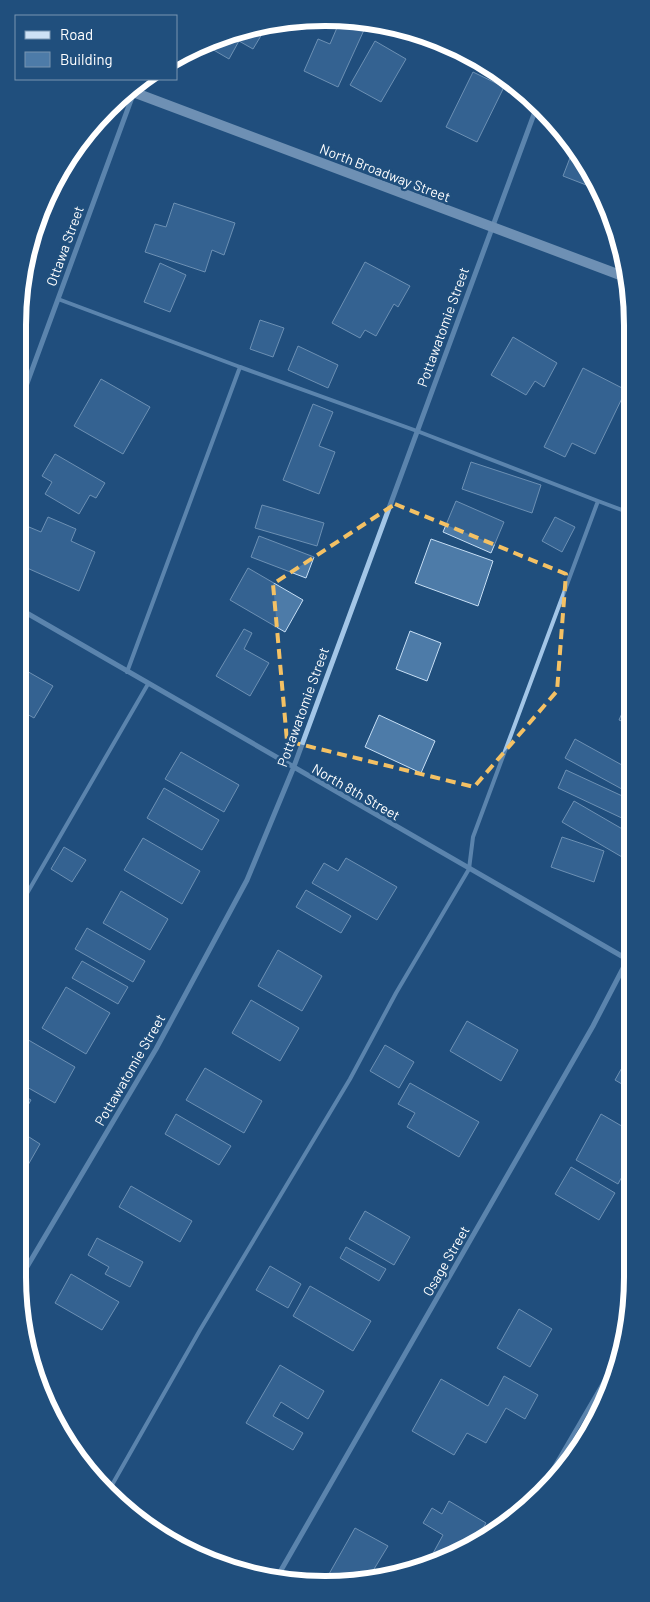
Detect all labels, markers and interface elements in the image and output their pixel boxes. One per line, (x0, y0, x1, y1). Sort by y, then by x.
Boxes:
legend (15, 15, 178, 80)
text: Road (60, 25, 93, 43)
text: Building (60, 50, 113, 68)
street label: North Broadway Street (317, 140, 453, 205)
street label: Ottawa Street (42, 203, 87, 288)
street label: Pottawatomie Street (413, 265, 472, 389)
street label: Pottawatomie Street (273, 645, 332, 769)
street label: North 8th Street (309, 760, 403, 824)
street label: Pottawatomie Street (91, 1011, 168, 1129)
street label: Osage Street (419, 1222, 473, 1299)

